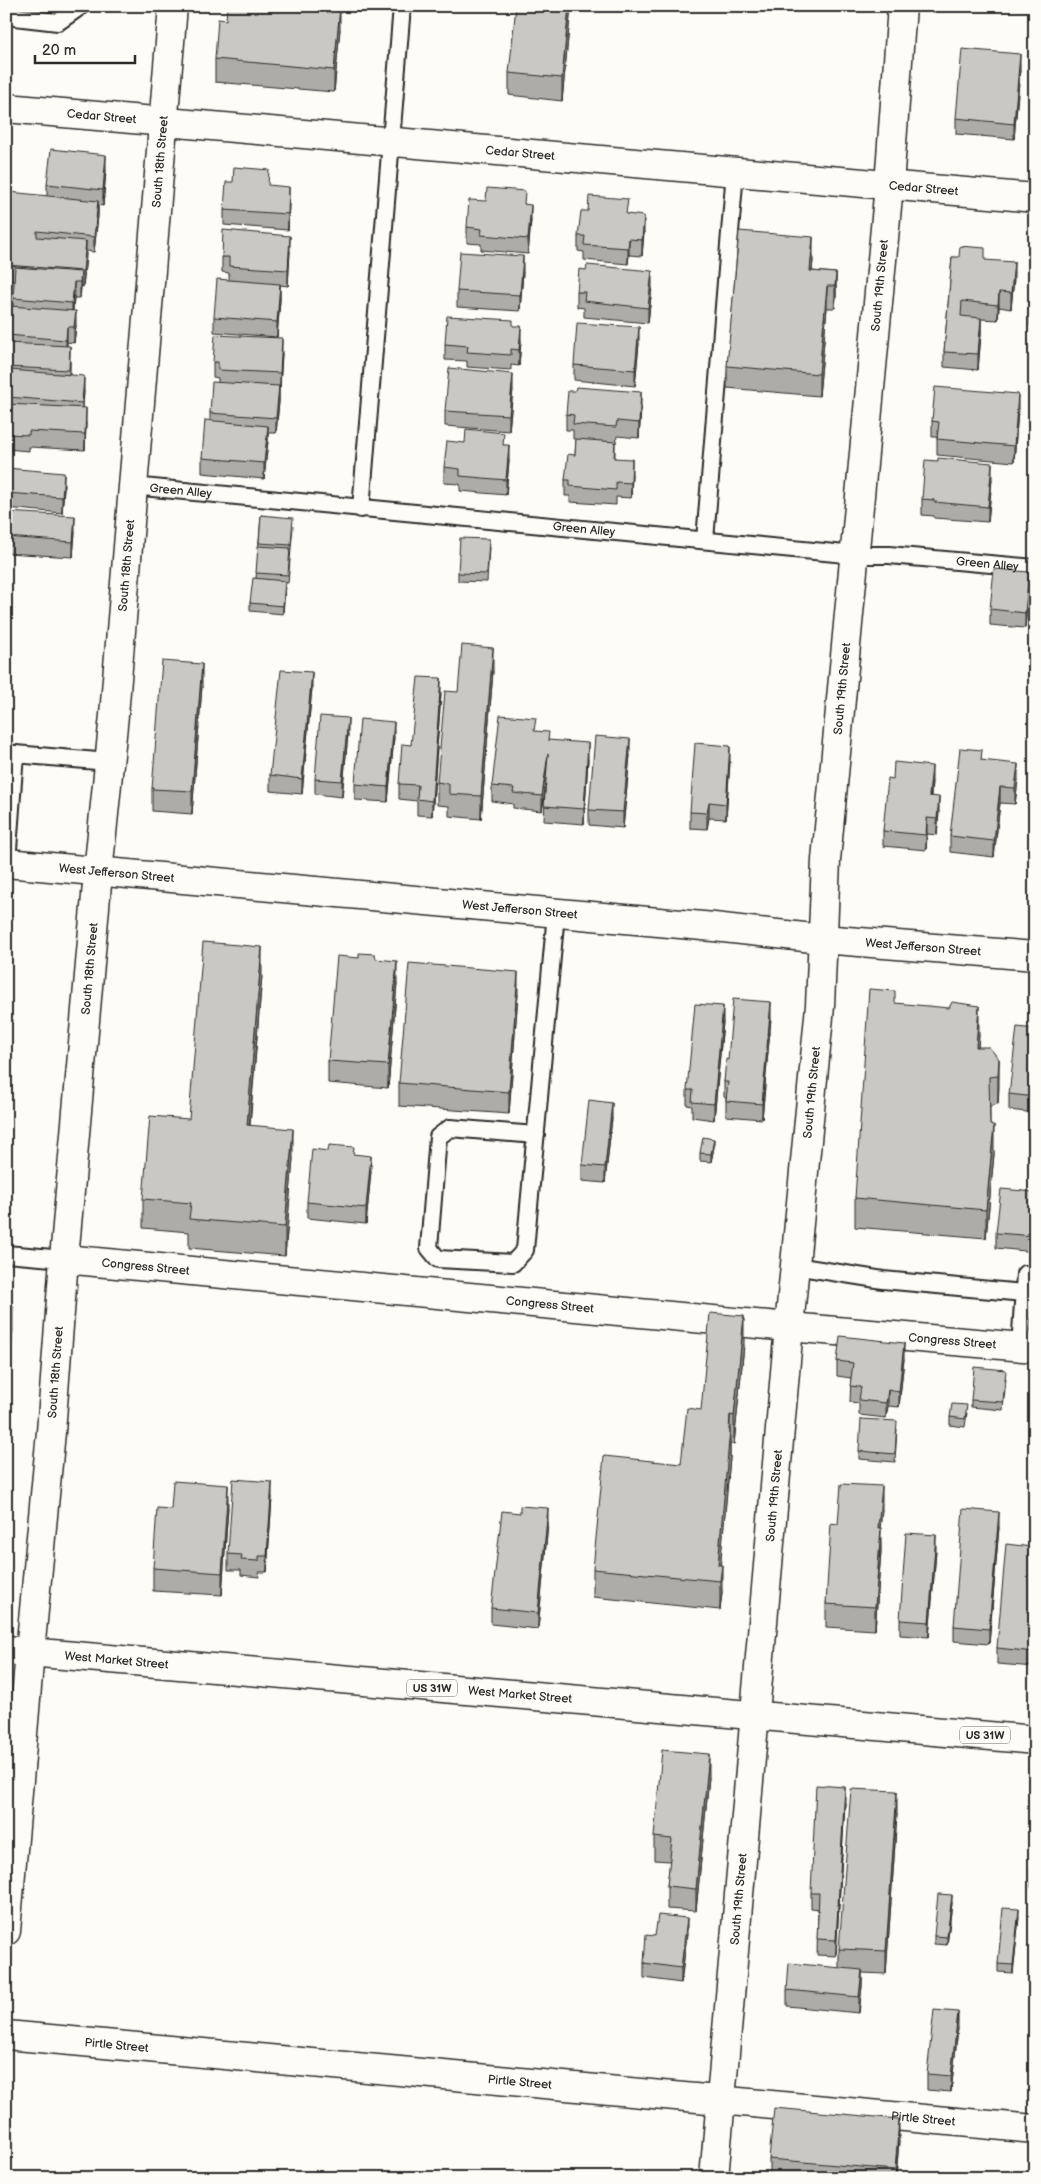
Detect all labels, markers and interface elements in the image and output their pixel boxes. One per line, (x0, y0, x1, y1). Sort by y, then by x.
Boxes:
scale bar (35, 32, 135, 64)
text: 20 m (42, 41, 76, 60)
street label: Cedar Street (66, 106, 137, 127)
street label: South 18th Street (149, 115, 171, 208)
street label: Cedar Street (485, 142, 556, 163)
street label: Cedar Street (888, 178, 959, 199)
street label: South 19th Street (868, 239, 891, 332)
street label: Green Alley (149, 480, 213, 501)
street label: South 18th Street (115, 518, 138, 612)
street label: Green Alley (552, 519, 616, 540)
street label: Green Alley (956, 554, 1020, 574)
street label: South 19th Street (830, 642, 854, 735)
street label: West Jefferson Street (58, 860, 175, 886)
street label: West Jefferson Street (462, 897, 579, 922)
street label: South 18th Street (78, 922, 101, 1015)
street label: West Jefferson Street (865, 935, 982, 959)
street label: South 19th Street (800, 1045, 824, 1139)
street label: Congress Street (101, 1255, 191, 1278)
street label: Congress Street (505, 1293, 595, 1316)
street label: South 18th Street (45, 1325, 66, 1419)
street label: Congress Street (908, 1330, 997, 1352)
street label: South 19th Street (763, 1449, 786, 1542)
street label: West Market Street (64, 1648, 169, 1672)
road number: US 31W (407, 1680, 457, 1696)
street label: West Market Street (467, 1683, 573, 1706)
road number: US 31W (960, 1726, 1010, 1744)
street label: South 19th Street (727, 1852, 750, 1946)
street label: Pirtle Street (84, 2035, 150, 2056)
street label: Pirtle Street (487, 2072, 553, 2092)
street label: Pirtle Street (891, 2108, 956, 2129)

